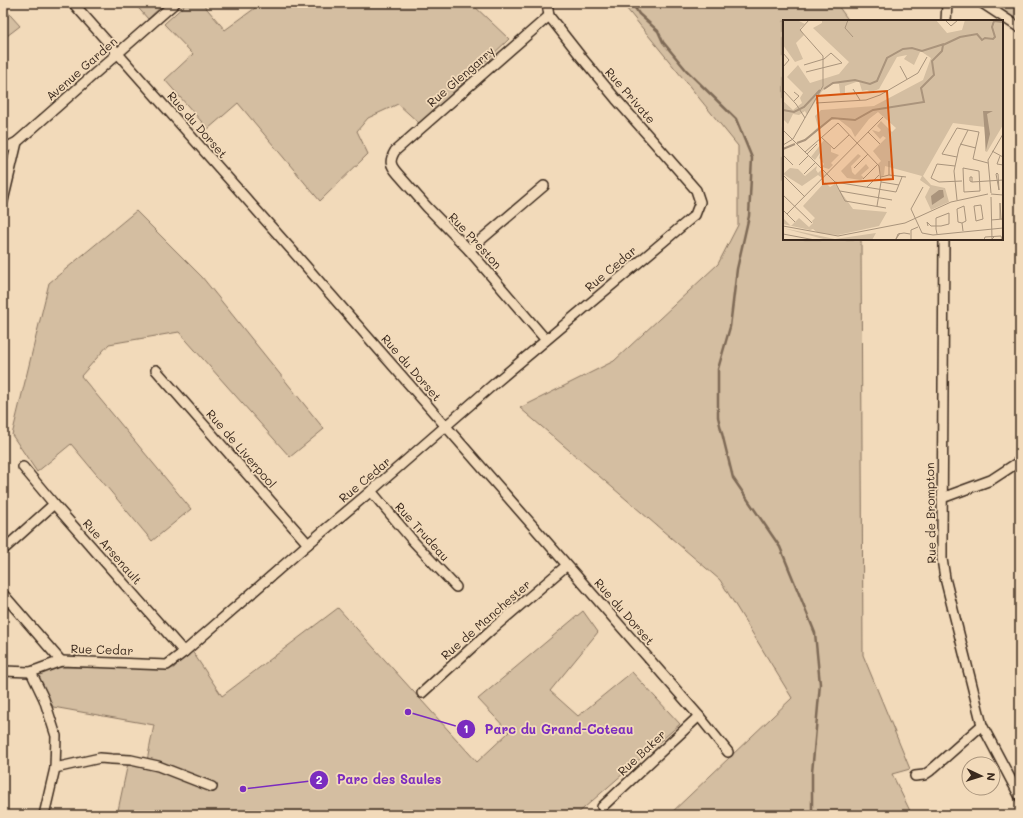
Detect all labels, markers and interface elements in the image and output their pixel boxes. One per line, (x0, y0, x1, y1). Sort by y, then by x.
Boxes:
inset map (783, 20, 1003, 240)
street label: Avenue Garden (42, 33, 120, 104)
street label: Rue Glengarry (423, 43, 497, 110)
street label: Rue Private (602, 64, 659, 127)
street label: Rue du Dorset (164, 88, 231, 161)
street label: Rue Preston (446, 209, 506, 272)
street label: Rue Cedar (581, 242, 639, 294)
street label: Rue du Dorset (378, 331, 445, 404)
street label: Rue de Liverpool (203, 406, 280, 491)
street label: Rue Cedar (335, 453, 393, 505)
street label: Rue de Brompton (921, 462, 939, 564)
street label: Rue Trudeau (392, 499, 453, 564)
street label: Rue Arsenault (80, 515, 146, 588)
street label: Rue du Dorset (591, 575, 658, 648)
street label: Rue de Manchester (437, 576, 534, 663)
street label: Rue Cedar (70, 640, 134, 658)
callout: Parc du Grand-Coteau (456, 717, 641, 742)
text: 1 (463, 720, 469, 736)
text: Parc du Grand-Coteau (485, 720, 633, 737)
street label: Rue Baker (614, 726, 669, 779)
north arrow (961, 756, 1001, 796)
callout: Parc des Saules (309, 767, 450, 792)
text: Parc des Saules (337, 770, 441, 787)
text: 2 (316, 771, 323, 787)
text: N (984, 772, 999, 781)

